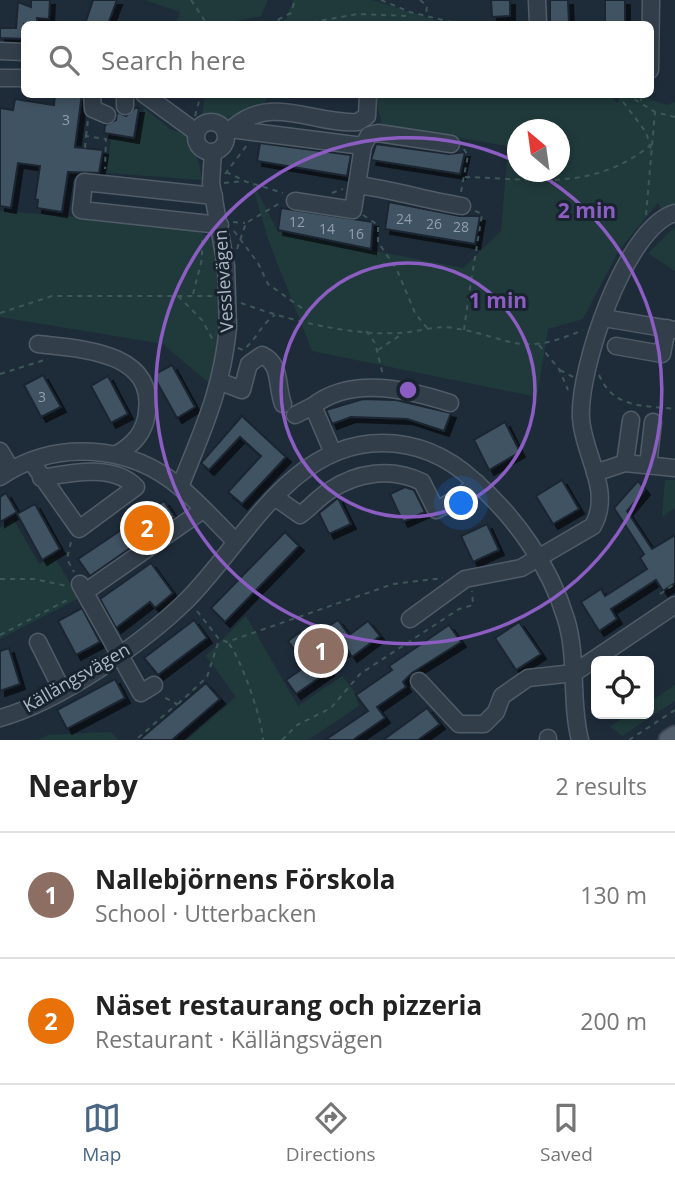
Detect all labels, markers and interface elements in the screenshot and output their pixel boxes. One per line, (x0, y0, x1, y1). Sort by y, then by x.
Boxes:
search box (21, 21, 654, 98)
icon: search (45, 41, 83, 79)
text: Search here (101, 42, 246, 78)
house number: 3 (62, 110, 70, 129)
north arrow (507, 119, 570, 182)
text: 2 min (558, 196, 616, 224)
house number: 24 (396, 209, 412, 228)
house number: 12 (289, 212, 305, 231)
house number: 26 (426, 214, 442, 233)
house number: 28 (453, 217, 469, 236)
house number: 14 (319, 219, 335, 238)
house number: 16 (348, 224, 364, 243)
street label: Vesslevägen (207, 229, 239, 333)
text: 1 min (469, 286, 527, 314)
centre of rings (396, 378, 420, 402)
house number: 3 (38, 387, 46, 406)
your location (444, 486, 478, 520)
pin: 2 (124, 502, 170, 554)
pin: 1 (298, 625, 344, 677)
street label: Källängsvägen (18, 637, 134, 717)
map controls (591, 656, 654, 719)
button: locate (591, 656, 654, 719)
text: Nearby (28, 765, 138, 806)
text: 2 results (556, 770, 647, 802)
text: Nallebjörnens Förskola (95, 861, 396, 897)
text: 1 (44, 879, 58, 911)
text: 130 m (580, 879, 647, 911)
text: School · Utterbacken (95, 897, 317, 929)
text: Näset restaurang och pizzeria (95, 987, 482, 1023)
text: 2 (44, 1005, 58, 1037)
text: 200 m (580, 1005, 647, 1037)
text: Restaurant · Källängsvägen (95, 1023, 383, 1055)
tab: Map (82, 1099, 121, 1167)
tab: Directions (286, 1099, 376, 1167)
tab: Saved (540, 1099, 593, 1167)

